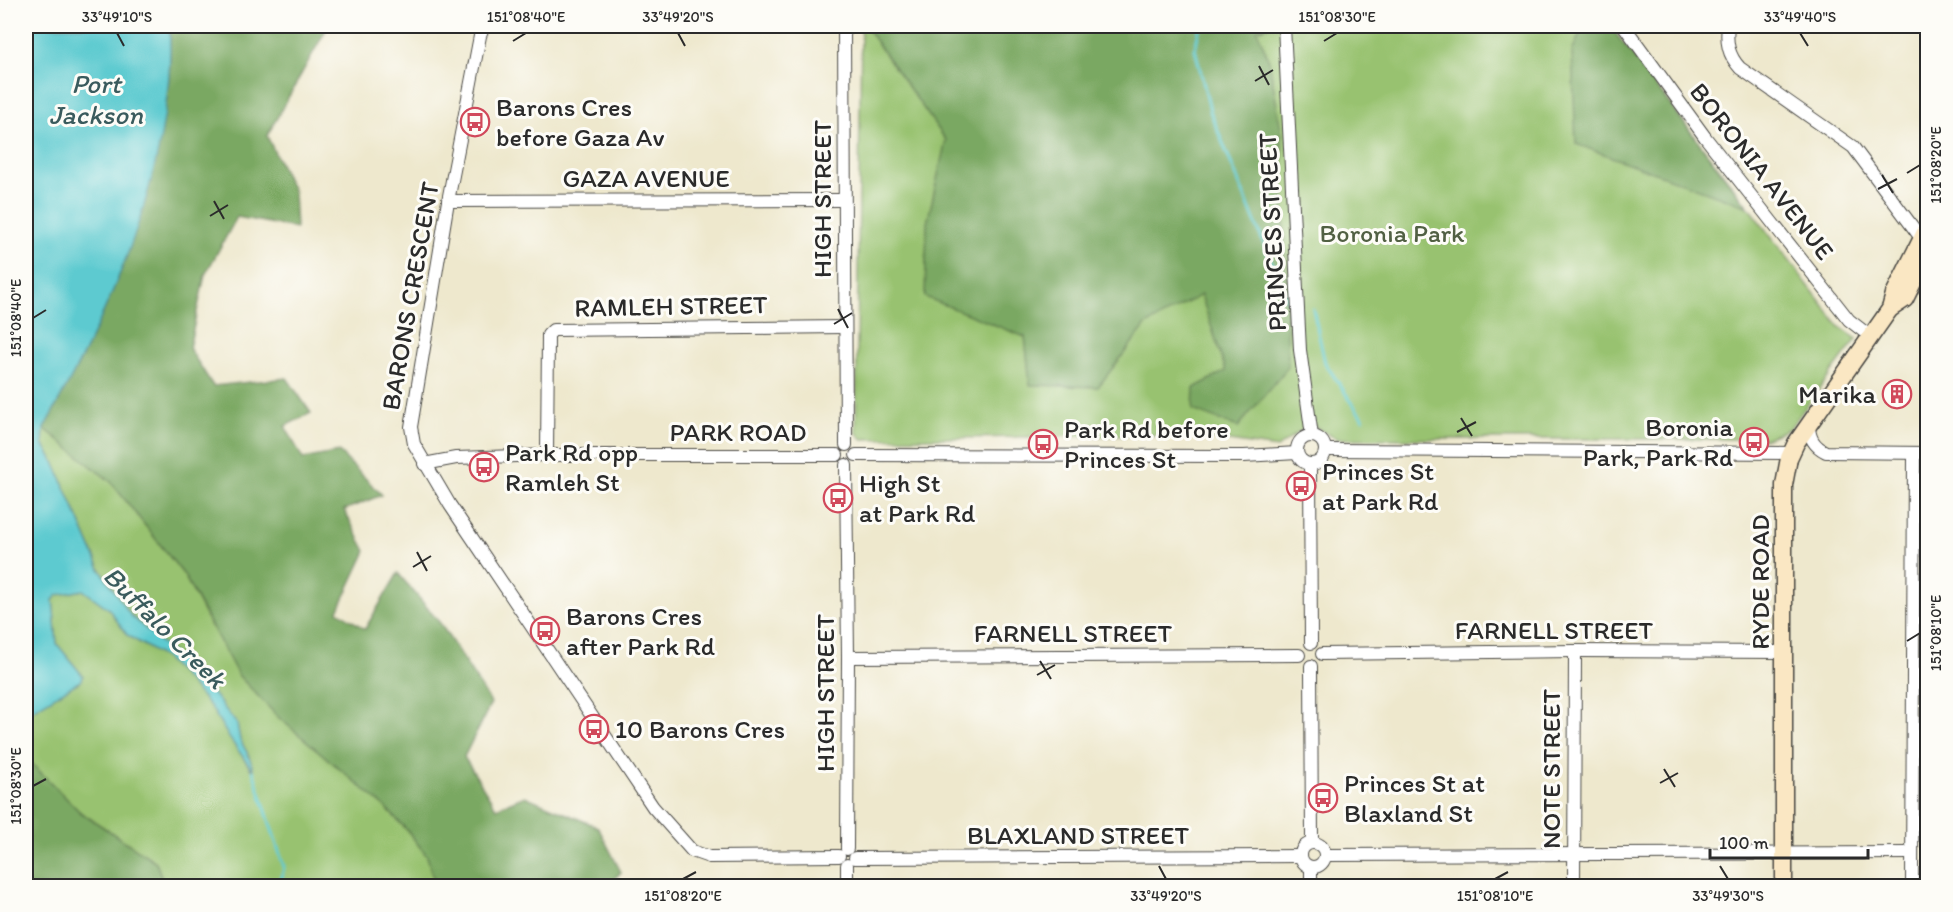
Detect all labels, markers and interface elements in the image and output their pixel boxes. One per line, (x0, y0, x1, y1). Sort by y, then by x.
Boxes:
text: 33°49'10"S (82, 8, 152, 26)
text: 151°08'40"E (487, 8, 565, 26)
text: 33°49'20"S (642, 8, 714, 26)
text: 151°08'30"E (1298, 8, 1376, 26)
text: 33°49'40"S (1764, 8, 1836, 26)
water label: Port Jackson (49, 67, 144, 131)
street label: BORONIA AVENUE (1683, 76, 1841, 266)
place label: Barons Cres before Gaza Av (496, 91, 665, 153)
bus stop icon: Barons Cres before Gaza Av (459, 106, 491, 138)
street label: HIGH STREET (806, 119, 838, 278)
text: 151°08'20"E (1927, 126, 1945, 204)
street label: PRINCES STREET (1251, 132, 1293, 332)
street label: GAZA AVENUE (562, 162, 730, 194)
street label: BARONS CRESCENT (374, 179, 446, 413)
park label: Boronia Park (1320, 217, 1465, 249)
text: 151°08'40"E (7, 279, 25, 357)
street label: RAMLEH STREET (574, 288, 768, 324)
place label: Marika (1798, 378, 1877, 410)
building icon: Marika (1881, 378, 1913, 410)
place label: Boronia Park, Park Rd (1583, 411, 1733, 473)
place label: Park Rd before Princes St (1064, 413, 1229, 475)
street label: PARK ROAD (670, 416, 806, 448)
bus stop icon: Boronia Park, Park Rd (1738, 426, 1770, 458)
bus stop icon: Park Rd before Princes St (1027, 428, 1059, 460)
place label: Park Rd opp Ramleh St (505, 436, 638, 498)
bus stop icon: Park Rd opp Ramleh St (468, 451, 500, 483)
place label: Princes St at Park Rd (1322, 455, 1439, 517)
place label: High St at Park Rd (859, 467, 976, 529)
bus stop icon: Princes St at Park Rd (1285, 470, 1317, 502)
bus stop icon: High St at Park Rd (822, 482, 854, 514)
street label: RYDE ROAD (1744, 514, 1776, 650)
water label: Buffalo Creek (97, 559, 235, 697)
text: 151°08'10"E (1927, 595, 1945, 671)
place label: Barons Cres after Park Rd (566, 600, 716, 662)
street label: HIGH STREET (809, 613, 841, 772)
street label: FARNELL STREET (1455, 614, 1654, 646)
bus stop icon: Barons Cres after Park Rd (529, 615, 561, 647)
street label: FARNELL STREET (974, 617, 1173, 649)
street label: NOTE STREET (1535, 689, 1567, 849)
bus stop icon: 10 Barons Cres (578, 713, 610, 745)
place label: 10 Barons Cres (615, 713, 785, 745)
text: 151°08'30"E (7, 747, 25, 825)
place label: Princes St at Blaxland St (1344, 767, 1485, 829)
bus stop icon: Princes St at Blaxland St (1307, 782, 1339, 814)
street label: BLAXLAND STREET (967, 819, 1190, 851)
scale bar (1710, 822, 1868, 860)
text: 100 m (1719, 832, 1769, 854)
text: 151°08'20"E (644, 887, 722, 905)
text: 33°49'20"S (1130, 887, 1202, 905)
text: 151°08'10"E (1457, 887, 1533, 905)
text: 33°49'30"S (1692, 887, 1764, 905)

